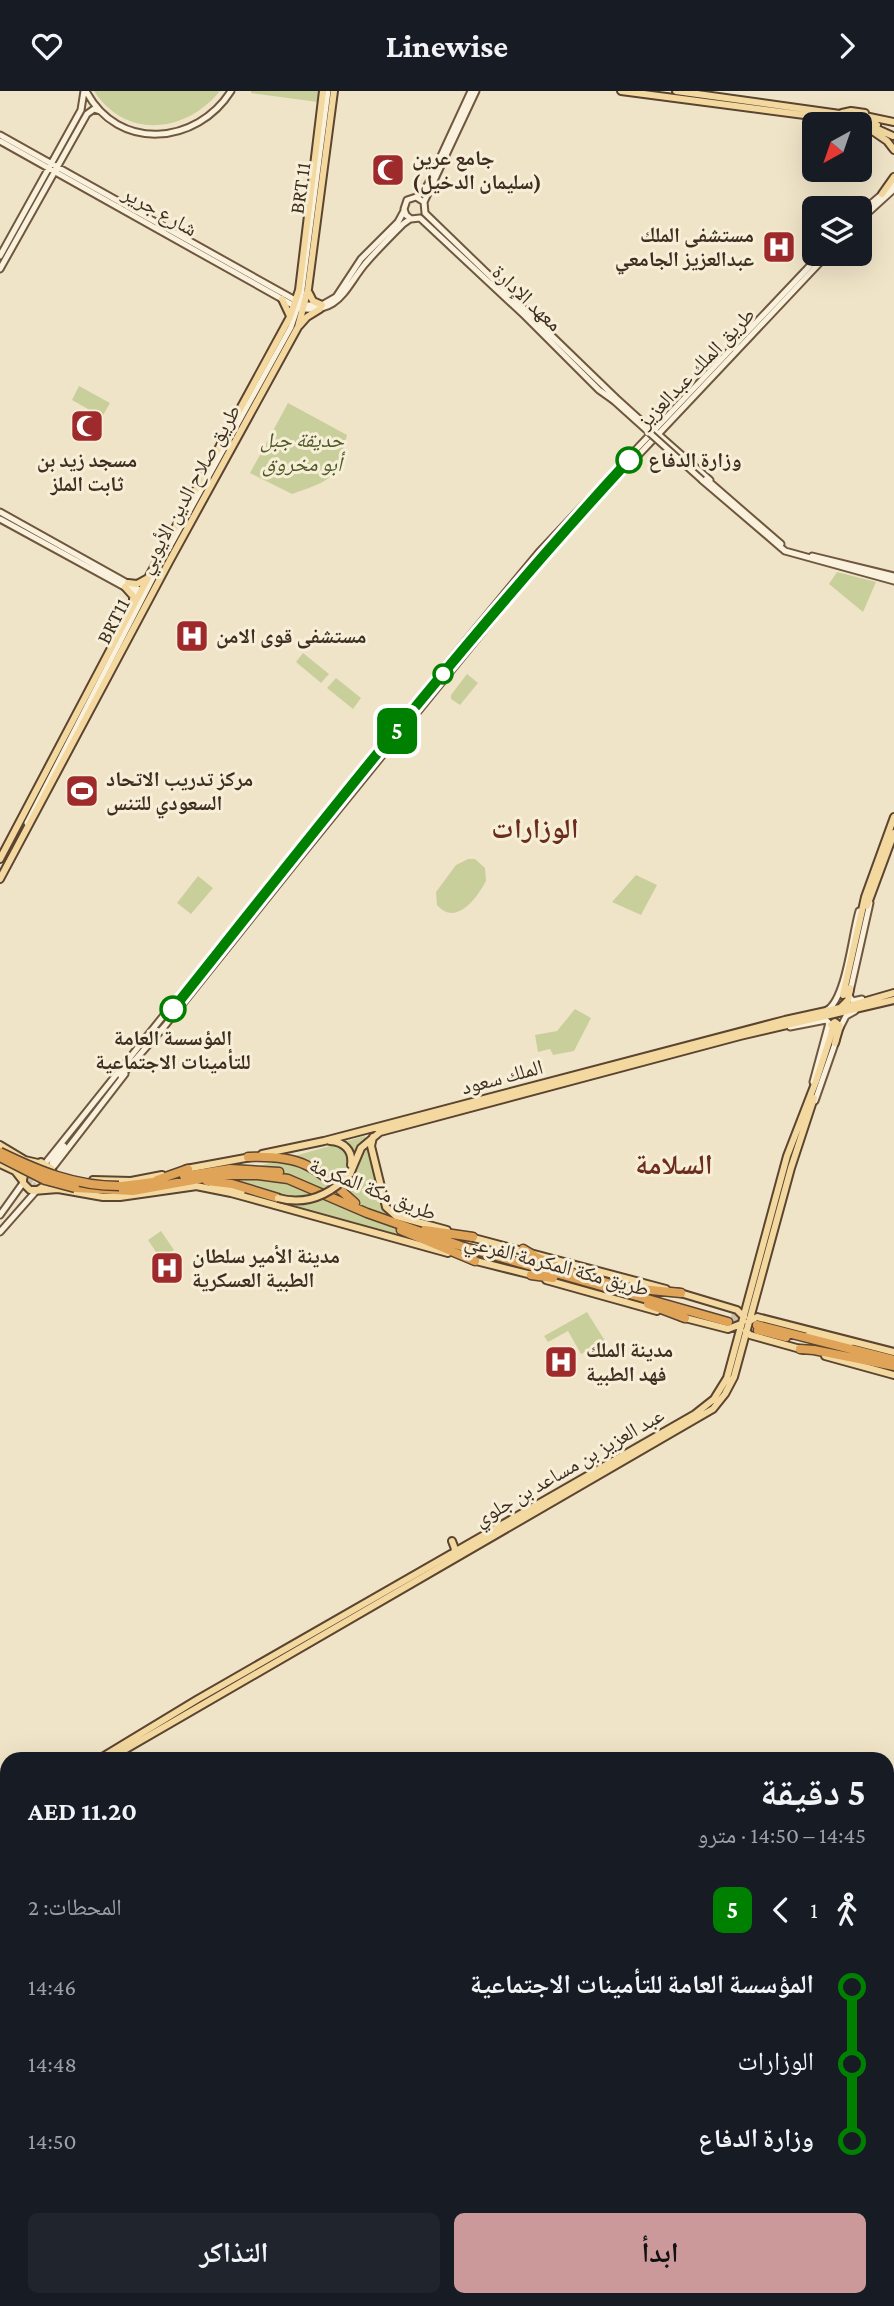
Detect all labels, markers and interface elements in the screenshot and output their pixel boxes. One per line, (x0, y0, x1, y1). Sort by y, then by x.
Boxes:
icon: heart (28, 27, 66, 65)
icon: forward (828, 27, 866, 65)
text: Linewise (386, 28, 508, 64)
north arrow (802, 112, 872, 182)
map controls (802, 112, 872, 266)
place label: جامع عرين (سليمان الدخيل) (412, 146, 542, 195)
mosque icon: جامع عرين (سليمان الدخيل) (369, 151, 407, 189)
street label: BRT 11 (285, 161, 315, 215)
street label: شارع جرير (117, 180, 201, 242)
button: layers (802, 196, 872, 266)
place label: مستشفى الملك عبدالعزيز الجامعي (615, 223, 754, 275)
hospital icon: مستشفى الملك عبدالعزيز الجامعي (760, 228, 798, 266)
street label: معهد الإدارة (487, 260, 567, 337)
street label: طريق الملك عبدالعزيز (632, 303, 760, 435)
street label: طريق صلاح الدين الأيوبي (133, 400, 249, 580)
mosque icon: مسجد زيد بن ثابت الملز (68, 407, 106, 445)
park label: حديقة جبل أبو مخروق (260, 428, 346, 477)
marker: وزارة الدفاع (616, 447, 642, 473)
place label: مسجد زيد بن ثابت الملز (37, 448, 137, 496)
place label: وزارة الدفاع (648, 448, 742, 473)
street label: BRT11 (91, 594, 135, 648)
hospital icon: مستشفى قوى الامن (173, 617, 211, 655)
place label: مستشفى قوى الامن (216, 624, 367, 649)
unlabelled marker (433, 664, 453, 684)
line badge: 5 (374, 708, 420, 754)
text: 5 (391, 717, 403, 744)
place label: مركز تدريب الاتحاد السعودي للتنس (106, 767, 253, 819)
sports icon: مركز تدريب الاتحاد السعودي للتنس (63, 772, 101, 810)
district label: الوزارات (491, 813, 579, 844)
marker: المؤسسة العامة للتأمينات الاجتماعية (160, 996, 186, 1022)
place label: المؤسسة العامة للتأمينات الاجتماعية (95, 1026, 251, 1074)
street label: الملك سعود (458, 1055, 546, 1099)
district label: السلامة (635, 1149, 713, 1180)
street label: طريق مكة المكرمة (306, 1153, 440, 1226)
street label: طريق مكة المكرمة الفرعي (461, 1229, 652, 1305)
place label: مدينة الأمير سلطان الطبية العسكرية (192, 1244, 340, 1292)
hospital icon: مدينة الأمير سلطان الطبية العسكرية (148, 1249, 186, 1287)
place label: مدينة الملك فهد الطبية (586, 1338, 673, 1386)
hospital icon: مدينة الملك فهد الطبية (542, 1343, 580, 1381)
street label: عبد العزيز بن مساعد بن جلوي (470, 1403, 671, 1535)
text: 5 دقيقة (760, 1771, 866, 1813)
text: AED 11.20 (28, 1797, 137, 1826)
text: 14:45 – 14:50 · مترو (698, 1822, 866, 1848)
icon: back (762, 1891, 800, 1929)
icon: walk (828, 1891, 866, 1929)
text: المحطات: 2 (28, 1894, 122, 1920)
text: 5 (727, 1896, 738, 1923)
text: 1 (810, 1897, 818, 1923)
text: المؤسسة العامة للتأمينات الاجتماعية (470, 1970, 814, 1999)
text: 14:46 (28, 1974, 76, 2000)
text: الوزارات (738, 2047, 814, 2076)
text: 14:48 (28, 2051, 77, 2077)
text: وزارة الدفاع (698, 2124, 814, 2153)
text: 14:50 (28, 2128, 77, 2154)
button: التذاكر (28, 2213, 440, 2293)
button: ابدأ (454, 2213, 866, 2293)

